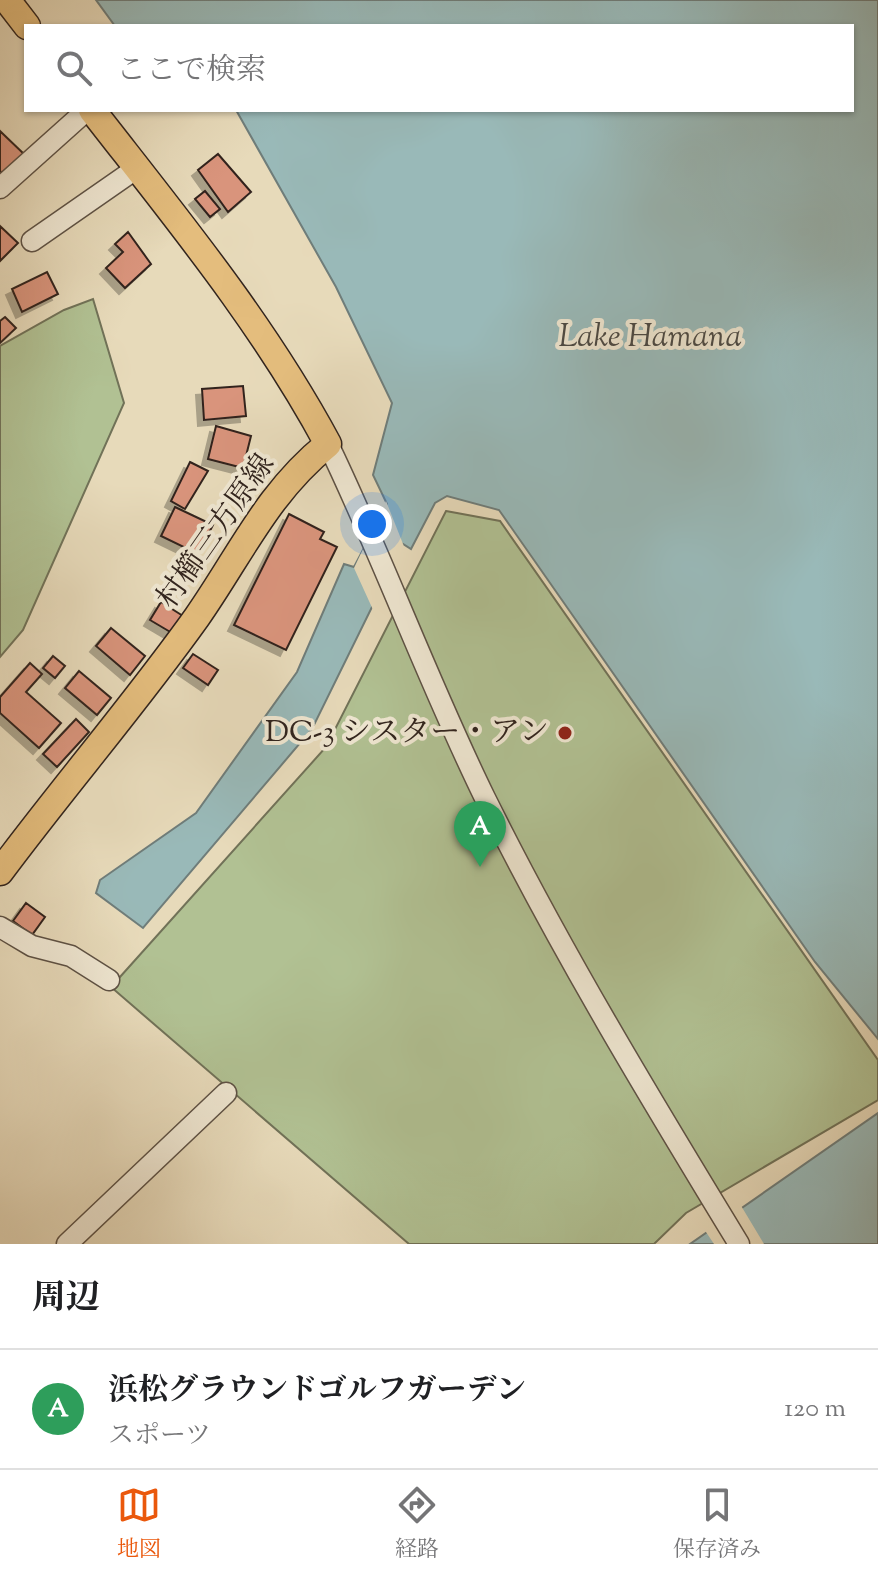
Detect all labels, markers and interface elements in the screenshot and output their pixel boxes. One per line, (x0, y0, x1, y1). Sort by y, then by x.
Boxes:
search box (24, 24, 854, 112)
icon: search (52, 46, 96, 90)
text: ここで検索 (116, 50, 266, 93)
water label: Lake Hamana (558, 315, 742, 361)
street label: 村櫛三方原線 (148, 446, 286, 618)
your location (352, 504, 392, 544)
place label: DC-3 シスター・アン (265, 712, 549, 755)
marker: DC-3 シスター・アン (556, 724, 574, 742)
pin: A (454, 801, 506, 867)
text: 周辺 (32, 1275, 100, 1324)
text: 浜松グラウンドゴルフガーデン (108, 1370, 526, 1413)
text: A (47, 1391, 69, 1428)
text: 120 m (784, 1391, 846, 1428)
text: スポーツ (108, 1418, 211, 1455)
tab: 地図 (117, 1483, 161, 1567)
tab: 経路 (395, 1483, 439, 1567)
tab: 保存済み (673, 1483, 761, 1567)

